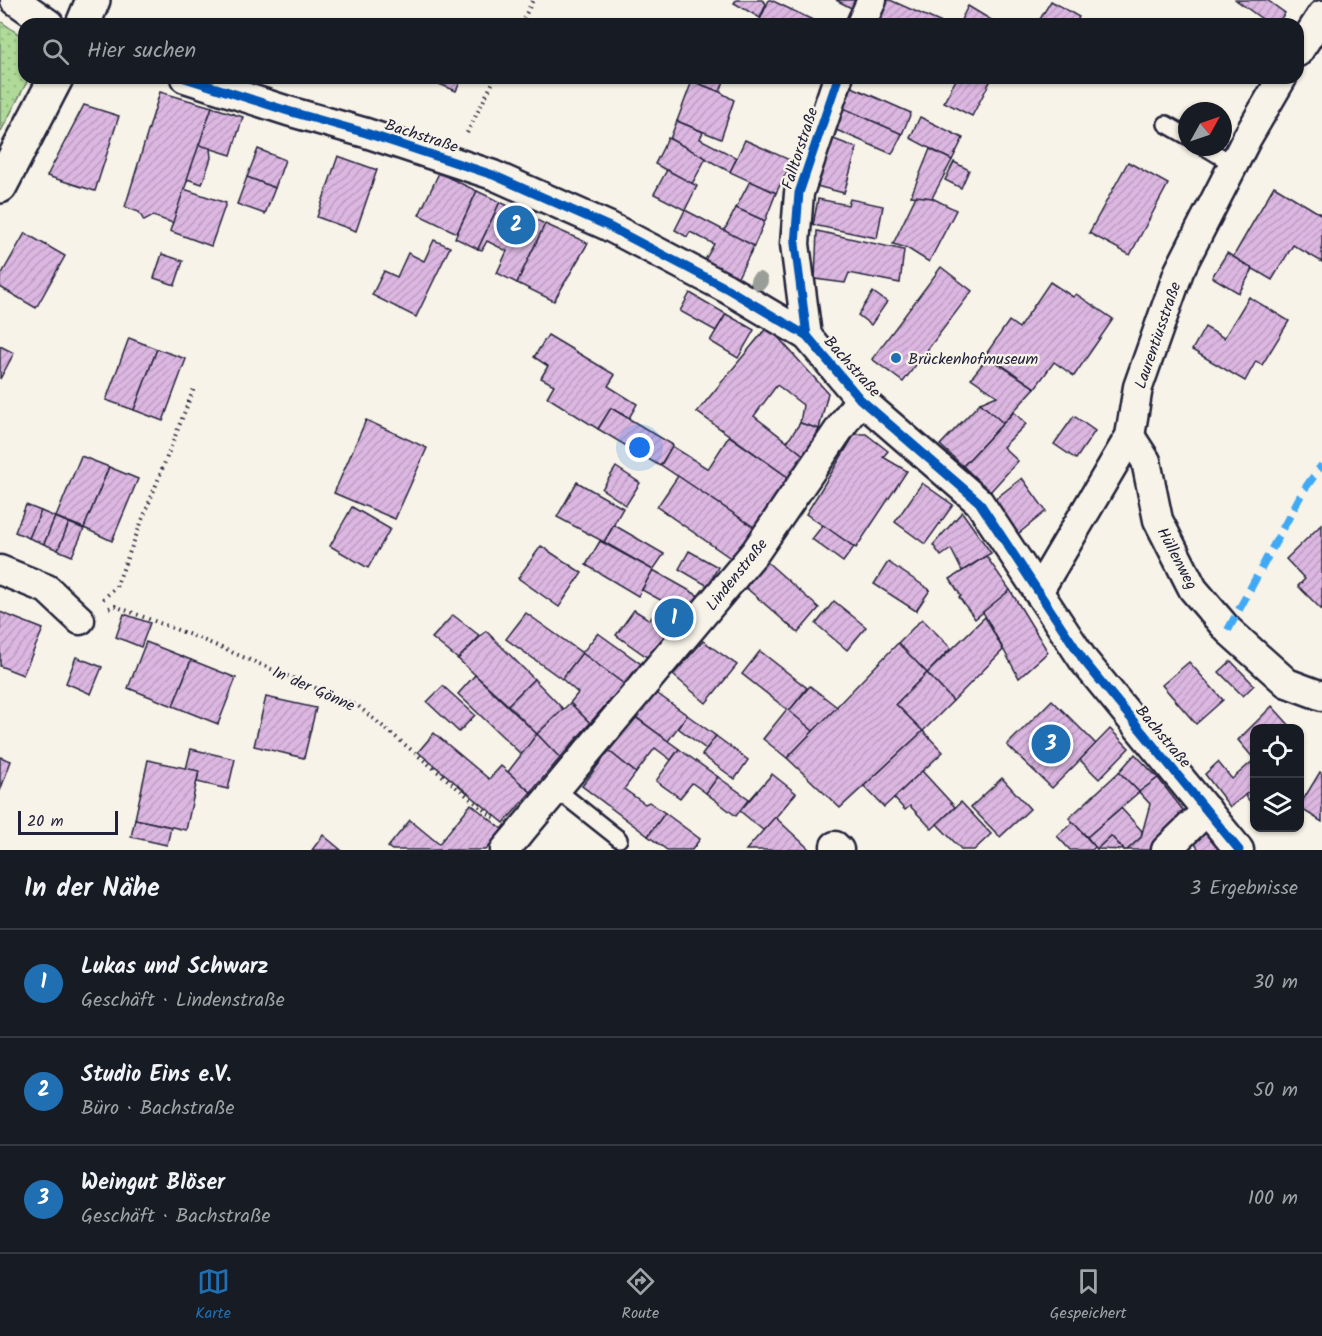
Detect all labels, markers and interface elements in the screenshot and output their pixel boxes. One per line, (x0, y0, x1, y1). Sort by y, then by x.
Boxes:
search box (18, 18, 1304, 84)
text: Hier suchen (87, 34, 196, 69)
icon: search (39, 35, 72, 68)
north arrow (1178, 102, 1232, 156)
street label: Falltorstraße (775, 104, 825, 193)
street label: Bachstraße (382, 113, 461, 160)
pin: 2 (496, 202, 536, 248)
street label: Laurentiusstraße (1128, 279, 1188, 392)
street label: Bachstraße (817, 330, 887, 404)
place label: Brückenhofmuseum (908, 347, 1038, 372)
marker: Brückenhofmuseum (889, 351, 903, 365)
your location (625, 433, 654, 462)
street label: Hüllenweg (1150, 523, 1204, 594)
street label: Lindenstraße (700, 533, 774, 617)
pin: 1 (654, 596, 694, 640)
street label: In der Gönne (268, 660, 359, 719)
street label: Bachstraße (1129, 700, 1197, 774)
pin: 3 (1032, 722, 1070, 766)
map controls (1250, 724, 1304, 832)
button: locate (1250, 724, 1304, 778)
button: layers (1250, 778, 1304, 832)
scale bar (18, 808, 118, 836)
text: 20 m (27, 809, 63, 834)
text: In der Nähe (24, 868, 160, 910)
text: 3 Ergebnisse (1190, 873, 1298, 905)
text: Lukas und Schwarz (81, 950, 268, 985)
text: 1 (40, 967, 47, 999)
text: 30 m (1253, 967, 1298, 999)
text: Geschäft · Lindenstraße (81, 985, 285, 1017)
text: Studio Eins e.V. (81, 1058, 231, 1093)
text: 2 (38, 1075, 49, 1107)
text: 50 m (1253, 1075, 1298, 1107)
text: Büro · Bachstraße (81, 1093, 234, 1125)
text: Weingut Blöser (81, 1166, 225, 1201)
text: 3 (38, 1183, 49, 1215)
text: 100 m (1248, 1183, 1298, 1215)
text: Geschäft · Bachstraße (81, 1201, 271, 1233)
tab: Karte (195, 1265, 231, 1326)
tab: Route (622, 1265, 659, 1326)
tab: Gespeichert (1050, 1265, 1127, 1326)

